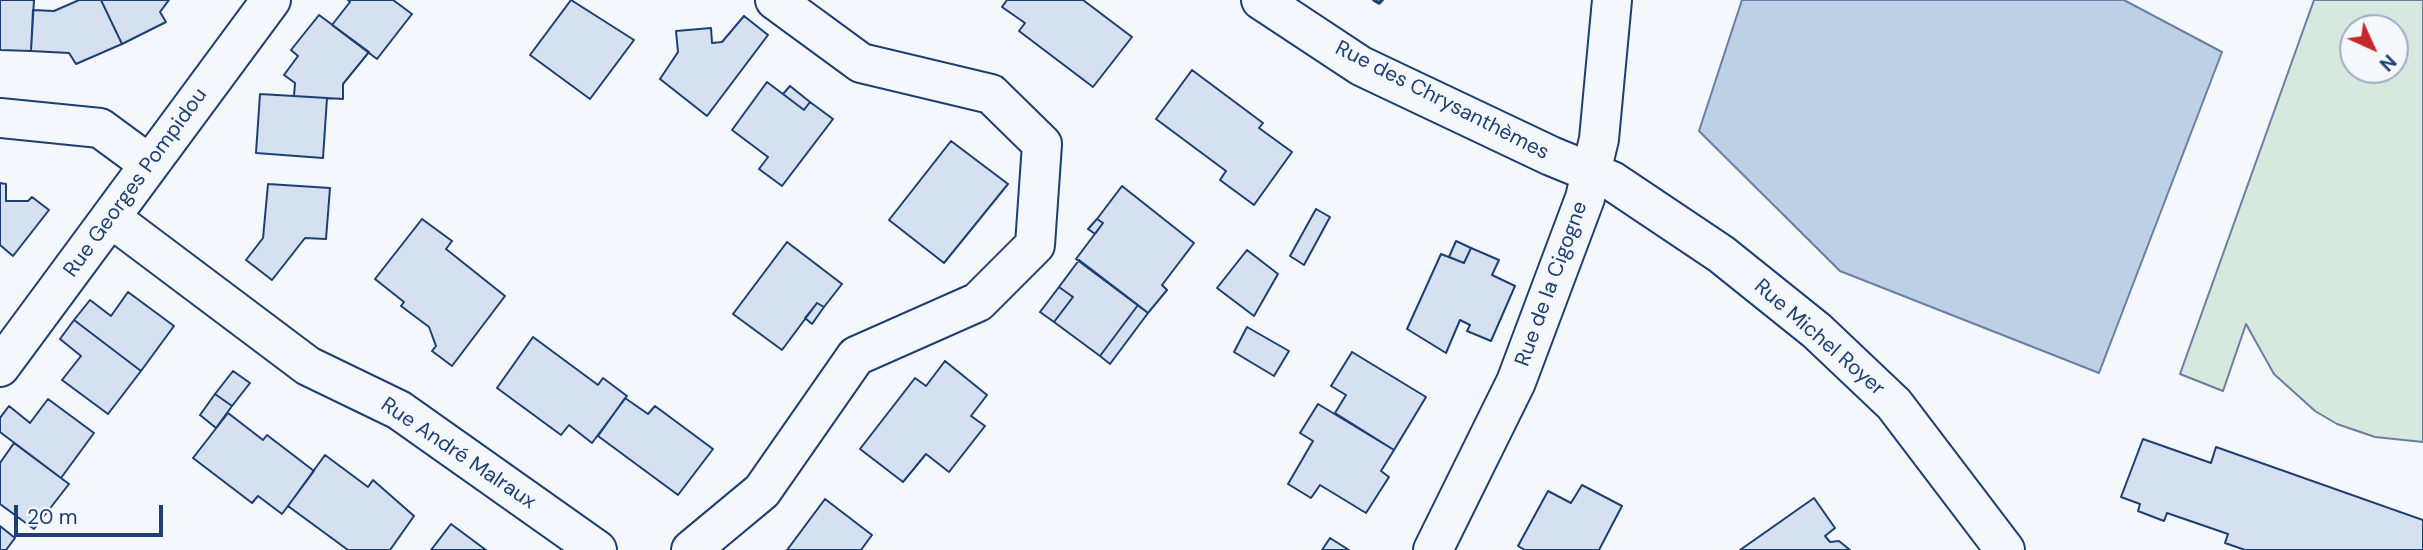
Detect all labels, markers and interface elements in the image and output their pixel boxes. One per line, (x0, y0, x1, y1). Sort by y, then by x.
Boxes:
north arrow (2339, 14, 2409, 84)
street label: Rue des Chrysanthèmes (1331, 36, 1553, 166)
text: N (2374, 49, 2402, 77)
street label: Rue Georges Pompidou (59, 83, 213, 283)
street label: Rue de la Cigogne (1510, 198, 1594, 370)
street label: Rue Michel Royer (1749, 274, 1889, 402)
street label: Rue André Malraux (376, 393, 540, 515)
scale bar (18, 490, 166, 534)
text: 20 m (27, 503, 78, 531)

